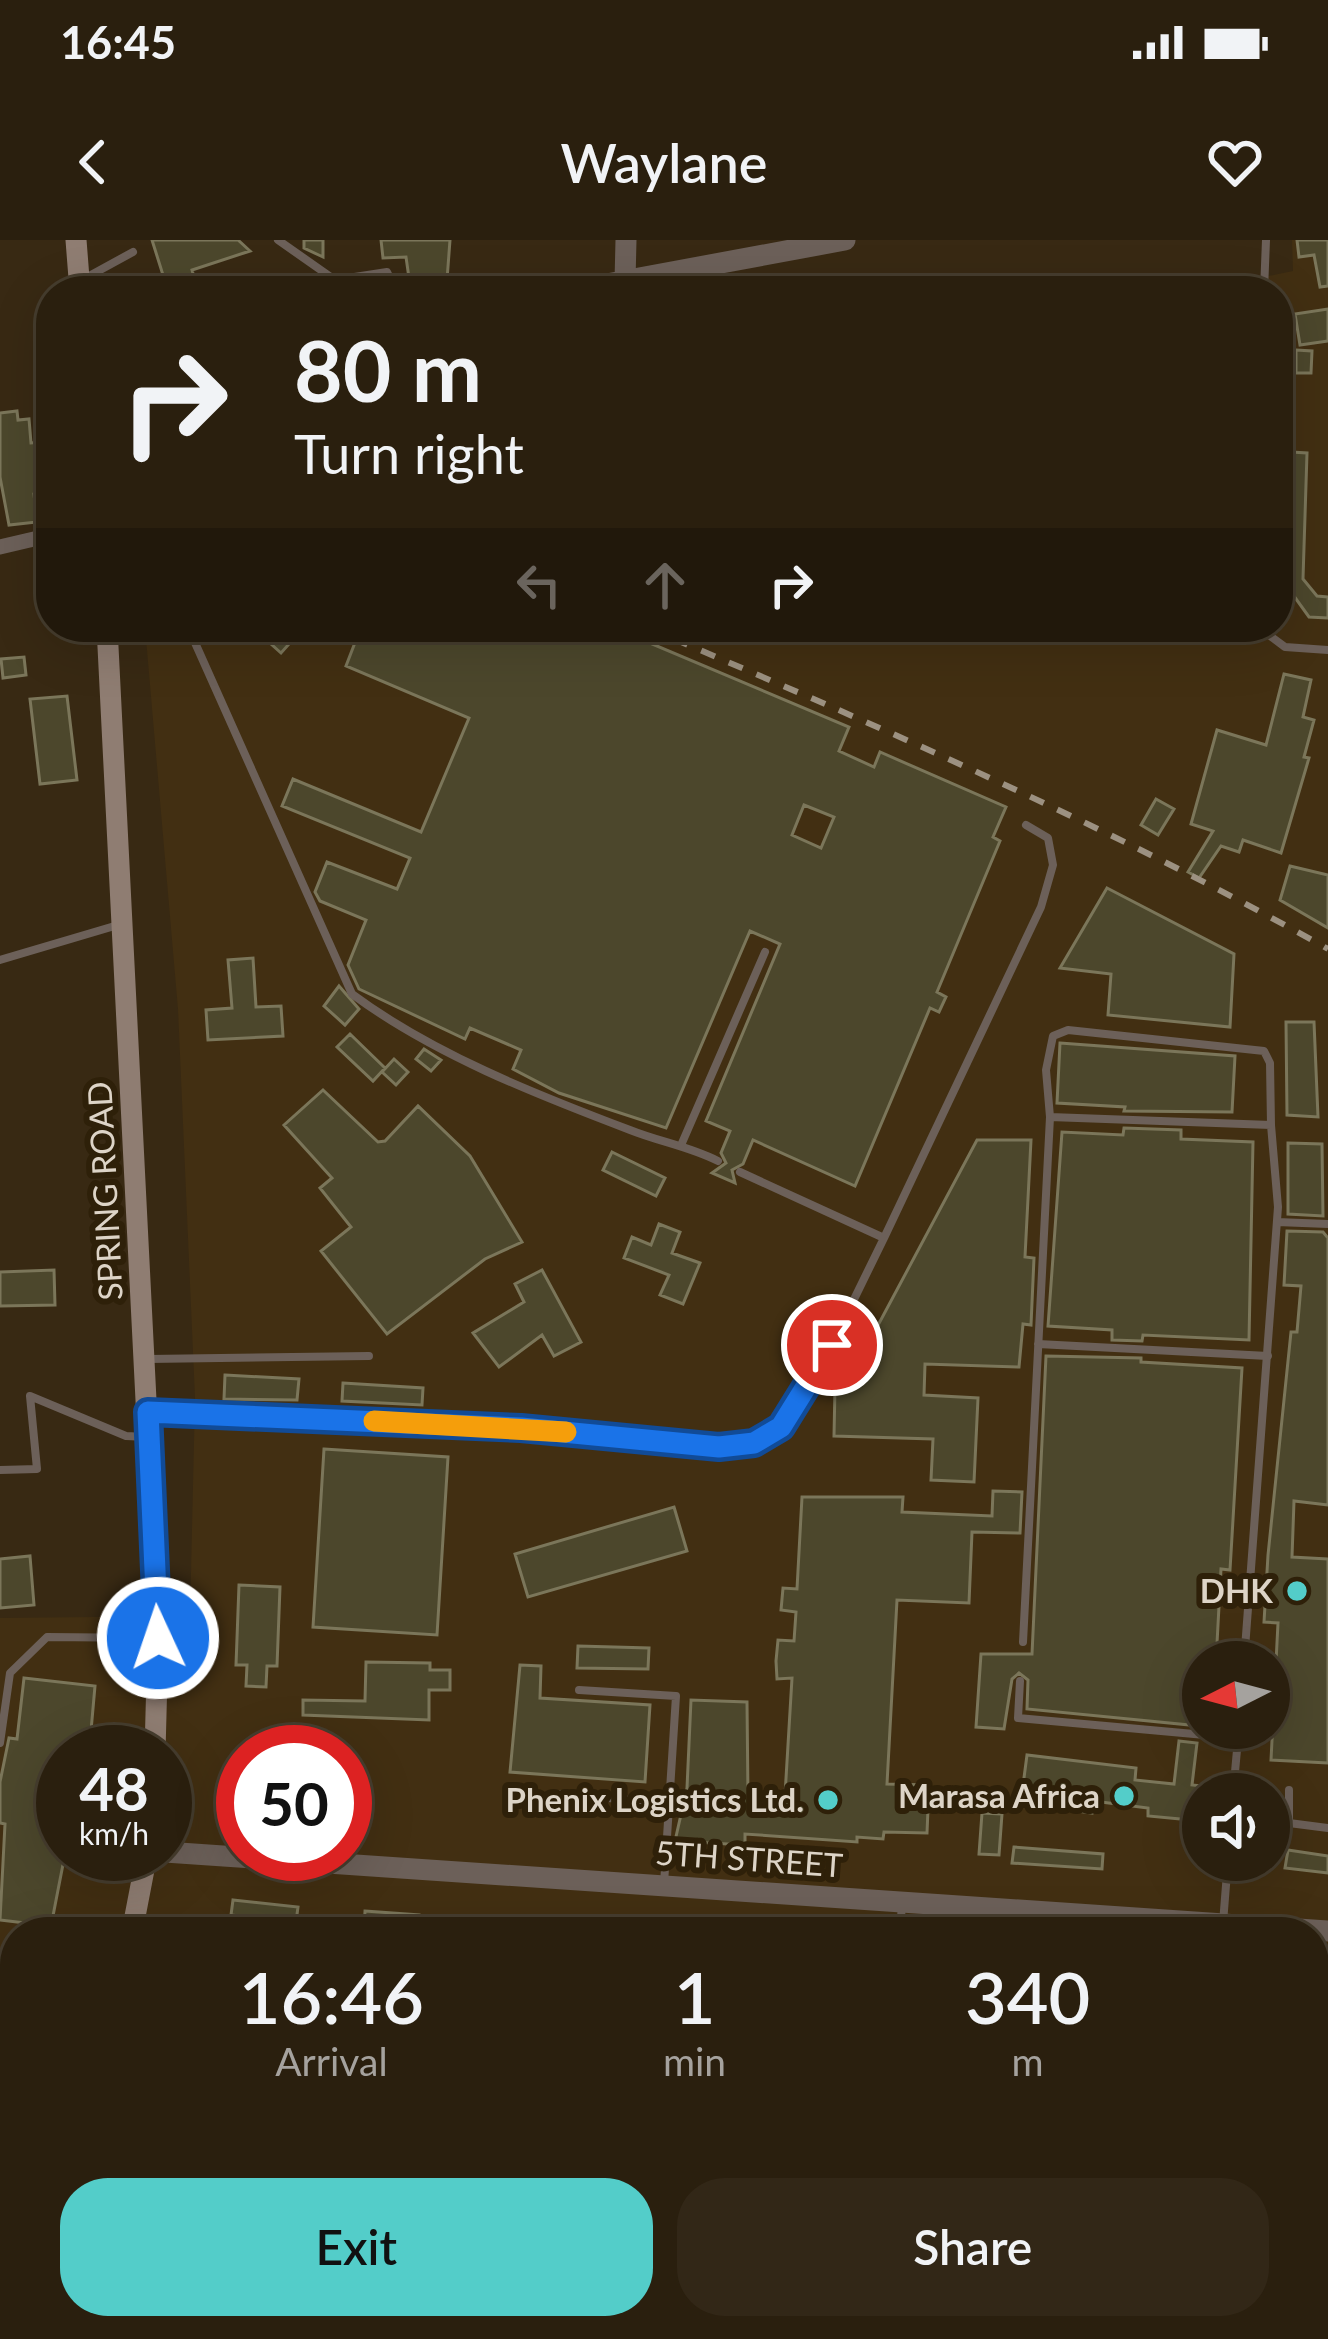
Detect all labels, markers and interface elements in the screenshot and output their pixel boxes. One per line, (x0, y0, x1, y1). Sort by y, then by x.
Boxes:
text: 16:45 (60, 15, 176, 69)
icon: back (60, 129, 126, 195)
icon: heart (1202, 129, 1268, 195)
text: Waylane (561, 130, 767, 195)
text: 80 m (294, 319, 482, 420)
icon: right (96, 324, 252, 480)
text: Turn right (294, 421, 524, 486)
icon: left (506, 552, 572, 618)
icon: ahead (632, 552, 698, 618)
icon: right (758, 552, 824, 618)
street label: SPRING ROAD (78, 1081, 130, 1301)
pin (781, 1294, 883, 1396)
icon: arrive (799, 1312, 865, 1378)
place label: DHK (1200, 1570, 1273, 1610)
position arrow (95, 1575, 221, 1701)
marker: DHK (1284, 1578, 1310, 1604)
north arrow (1182, 1641, 1290, 1749)
map controls (1182, 1641, 1290, 1881)
speed limit sign: 50 (216, 1725, 372, 1881)
text: 48 (79, 1752, 149, 1824)
button: sound (1182, 1773, 1290, 1881)
place label: Marasa Africa (898, 1775, 1100, 1815)
place label: Phenix Logistics Ltd. (506, 1779, 804, 1819)
marker: Marasa Africa (1111, 1783, 1137, 1809)
marker: Phenix Logistics Ltd. (815, 1787, 841, 1813)
text: km/h (79, 1815, 149, 1851)
street label: 5TH STREET (654, 1831, 845, 1885)
text: 16:46 (239, 1953, 424, 2039)
text: 1 (674, 1953, 715, 2039)
text: 340 (965, 1953, 1090, 2039)
text: Arrival (275, 2038, 388, 2084)
text: min (663, 2038, 726, 2084)
text: m (1012, 2038, 1044, 2084)
button: Exit (60, 2178, 653, 2316)
button: Share (677, 2178, 1269, 2316)

